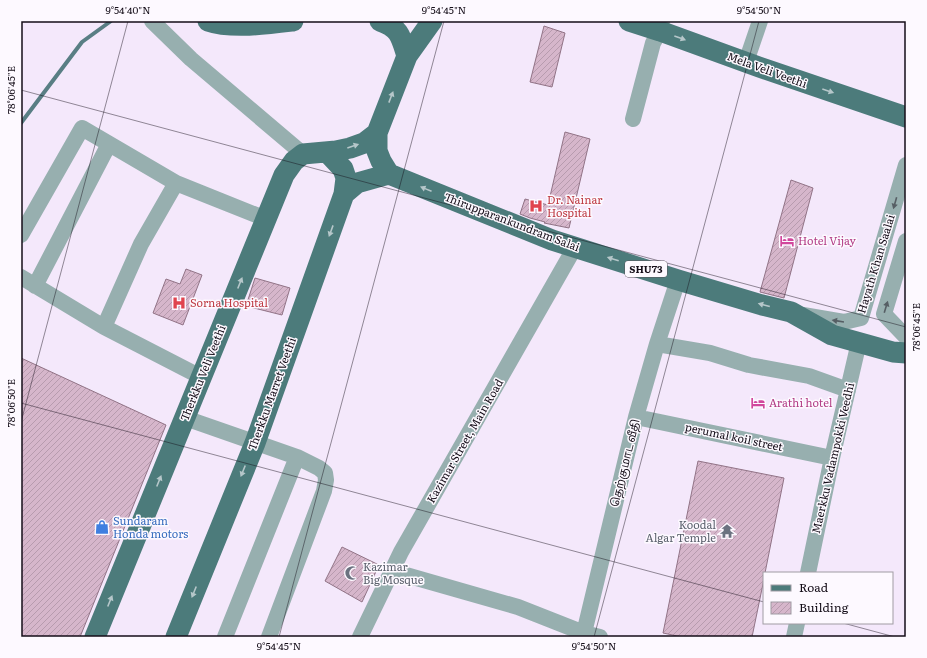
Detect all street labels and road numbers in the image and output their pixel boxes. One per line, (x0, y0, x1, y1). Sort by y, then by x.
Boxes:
street label: Mela Veli Veethi (725, 47, 810, 91)
street label: Thirupparankundram Salai (442, 188, 583, 254)
street label: Hayath Khan Saalai (852, 212, 898, 315)
road number: SHU73 (625, 261, 667, 277)
street label: Therkku Veli Veethi (175, 322, 229, 423)
street label: Therkku Marret Veethi (243, 335, 299, 452)
street label: Kazimar Street, Main Road (422, 375, 506, 505)
street label: Maerkku Vadampokki Veedhi (807, 380, 857, 535)
street label: தெற்குமாட வீதி (605, 417, 644, 509)
street label: perumal koil street (684, 418, 785, 454)

